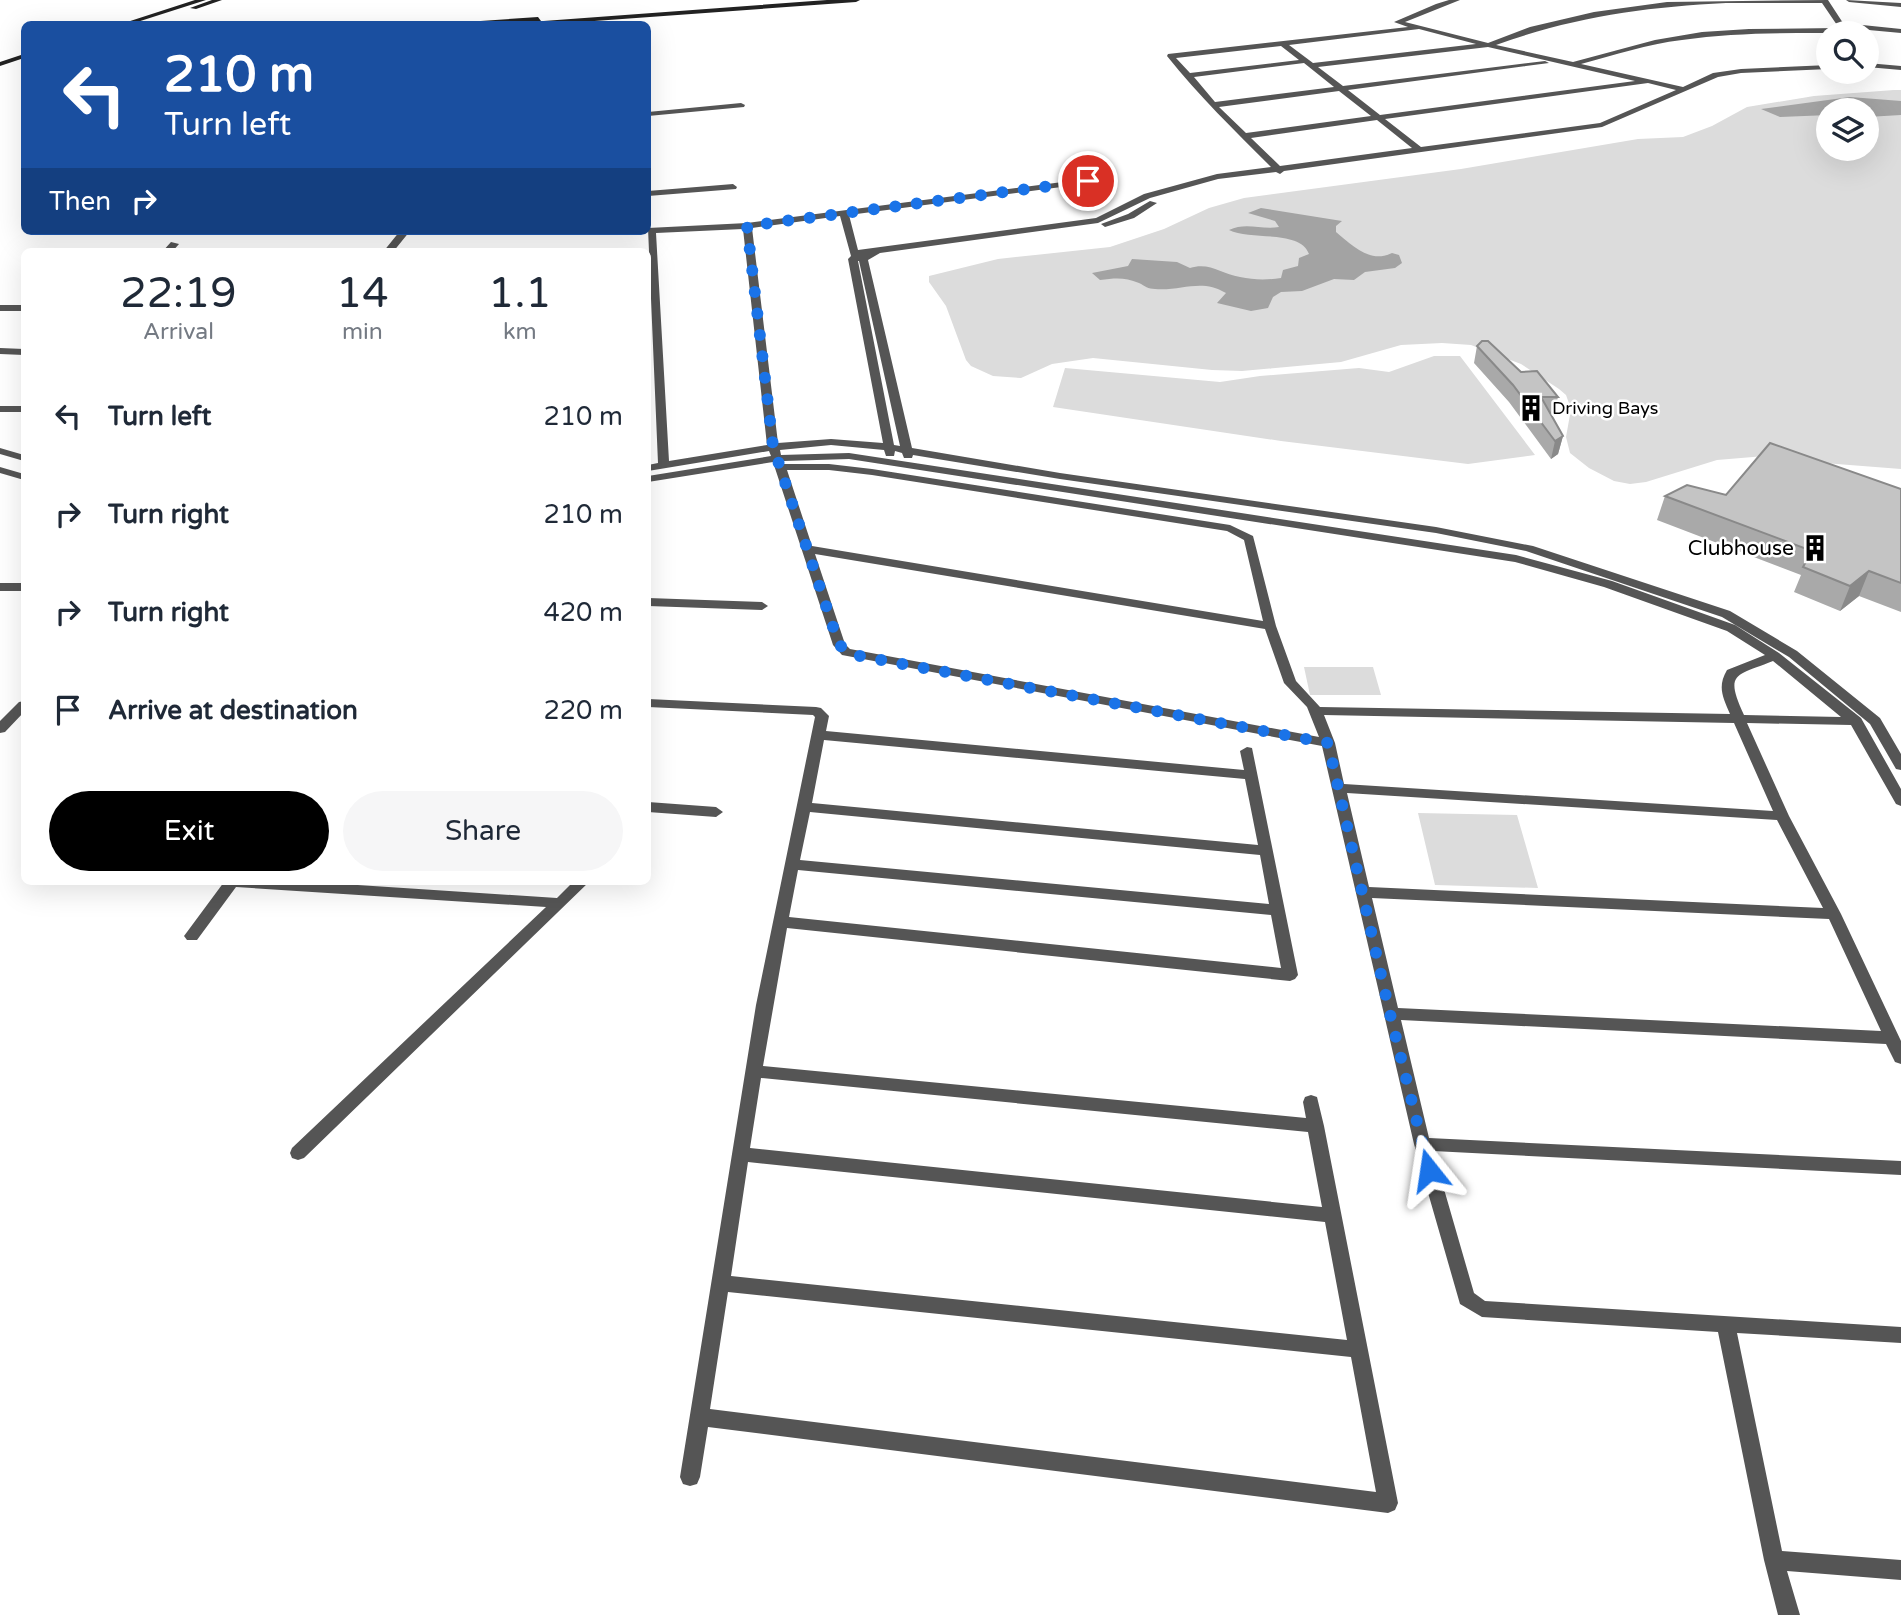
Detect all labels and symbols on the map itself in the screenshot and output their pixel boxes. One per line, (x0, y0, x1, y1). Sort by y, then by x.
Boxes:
pin (1058, 151, 1118, 211)
building icon: Driving Bays (1516, 393, 1546, 423)
place label: Driving Bays (1552, 397, 1659, 419)
building icon: Clubhouse (1800, 533, 1830, 563)
place label: Clubhouse (1688, 536, 1794, 561)
position arrow (1392, 1133, 1466, 1207)

